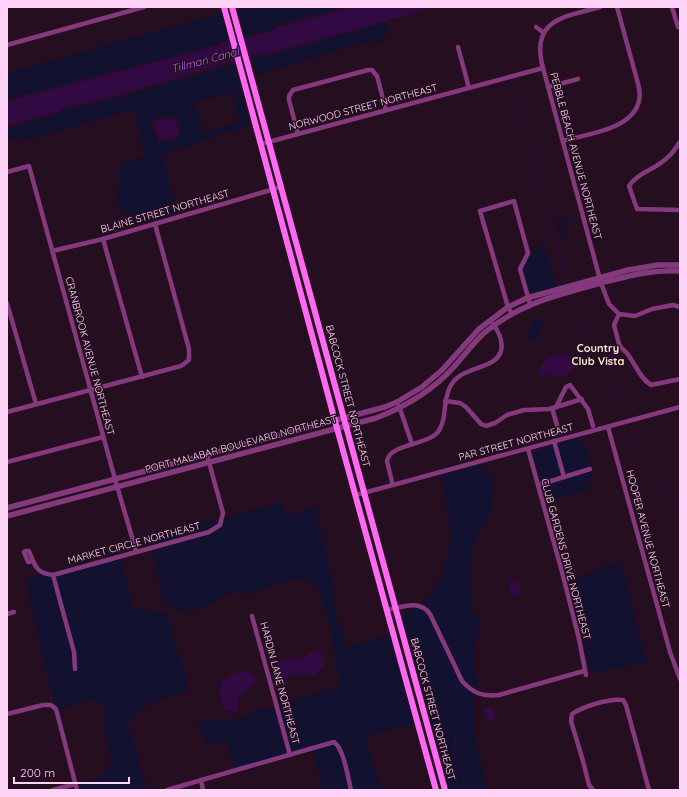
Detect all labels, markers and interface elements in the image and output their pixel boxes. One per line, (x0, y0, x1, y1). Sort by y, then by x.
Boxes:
water label: Tillman Canal (170, 44, 242, 76)
street label: PEBBLE BEACH AVENUE NORTHEAST (547, 71, 605, 241)
street label: NORWOOD STREET NORTHEAST (287, 81, 439, 133)
street label: BLAINE STREET NORTHEAST (99, 186, 231, 236)
street label: CRANBROOK AVENUE NORTHEAST (62, 275, 118, 437)
street label: BABCOCK STREET NORTHEAST (323, 323, 373, 469)
district label: Country Club Vista (571, 341, 625, 368)
street label: PORT MALABAR BOULEVARD NORTHEAST (144, 412, 338, 476)
street label: PAR STREET NORTHEAST (457, 420, 575, 464)
street label: HOOPER AVENUE NORTHEAST (623, 468, 673, 610)
street label: CLUB GARDENS DRIVE NORTHEAST (538, 477, 594, 641)
street label: MARKET CIRCLE NORTHEAST (66, 519, 202, 567)
street label: HARDIN LANE NORTHEAST (257, 620, 303, 746)
street label: BABCOCK STREET NORTHEAST (408, 636, 458, 782)
scale bar (14, 759, 129, 785)
text: 200 m (20, 765, 55, 780)

